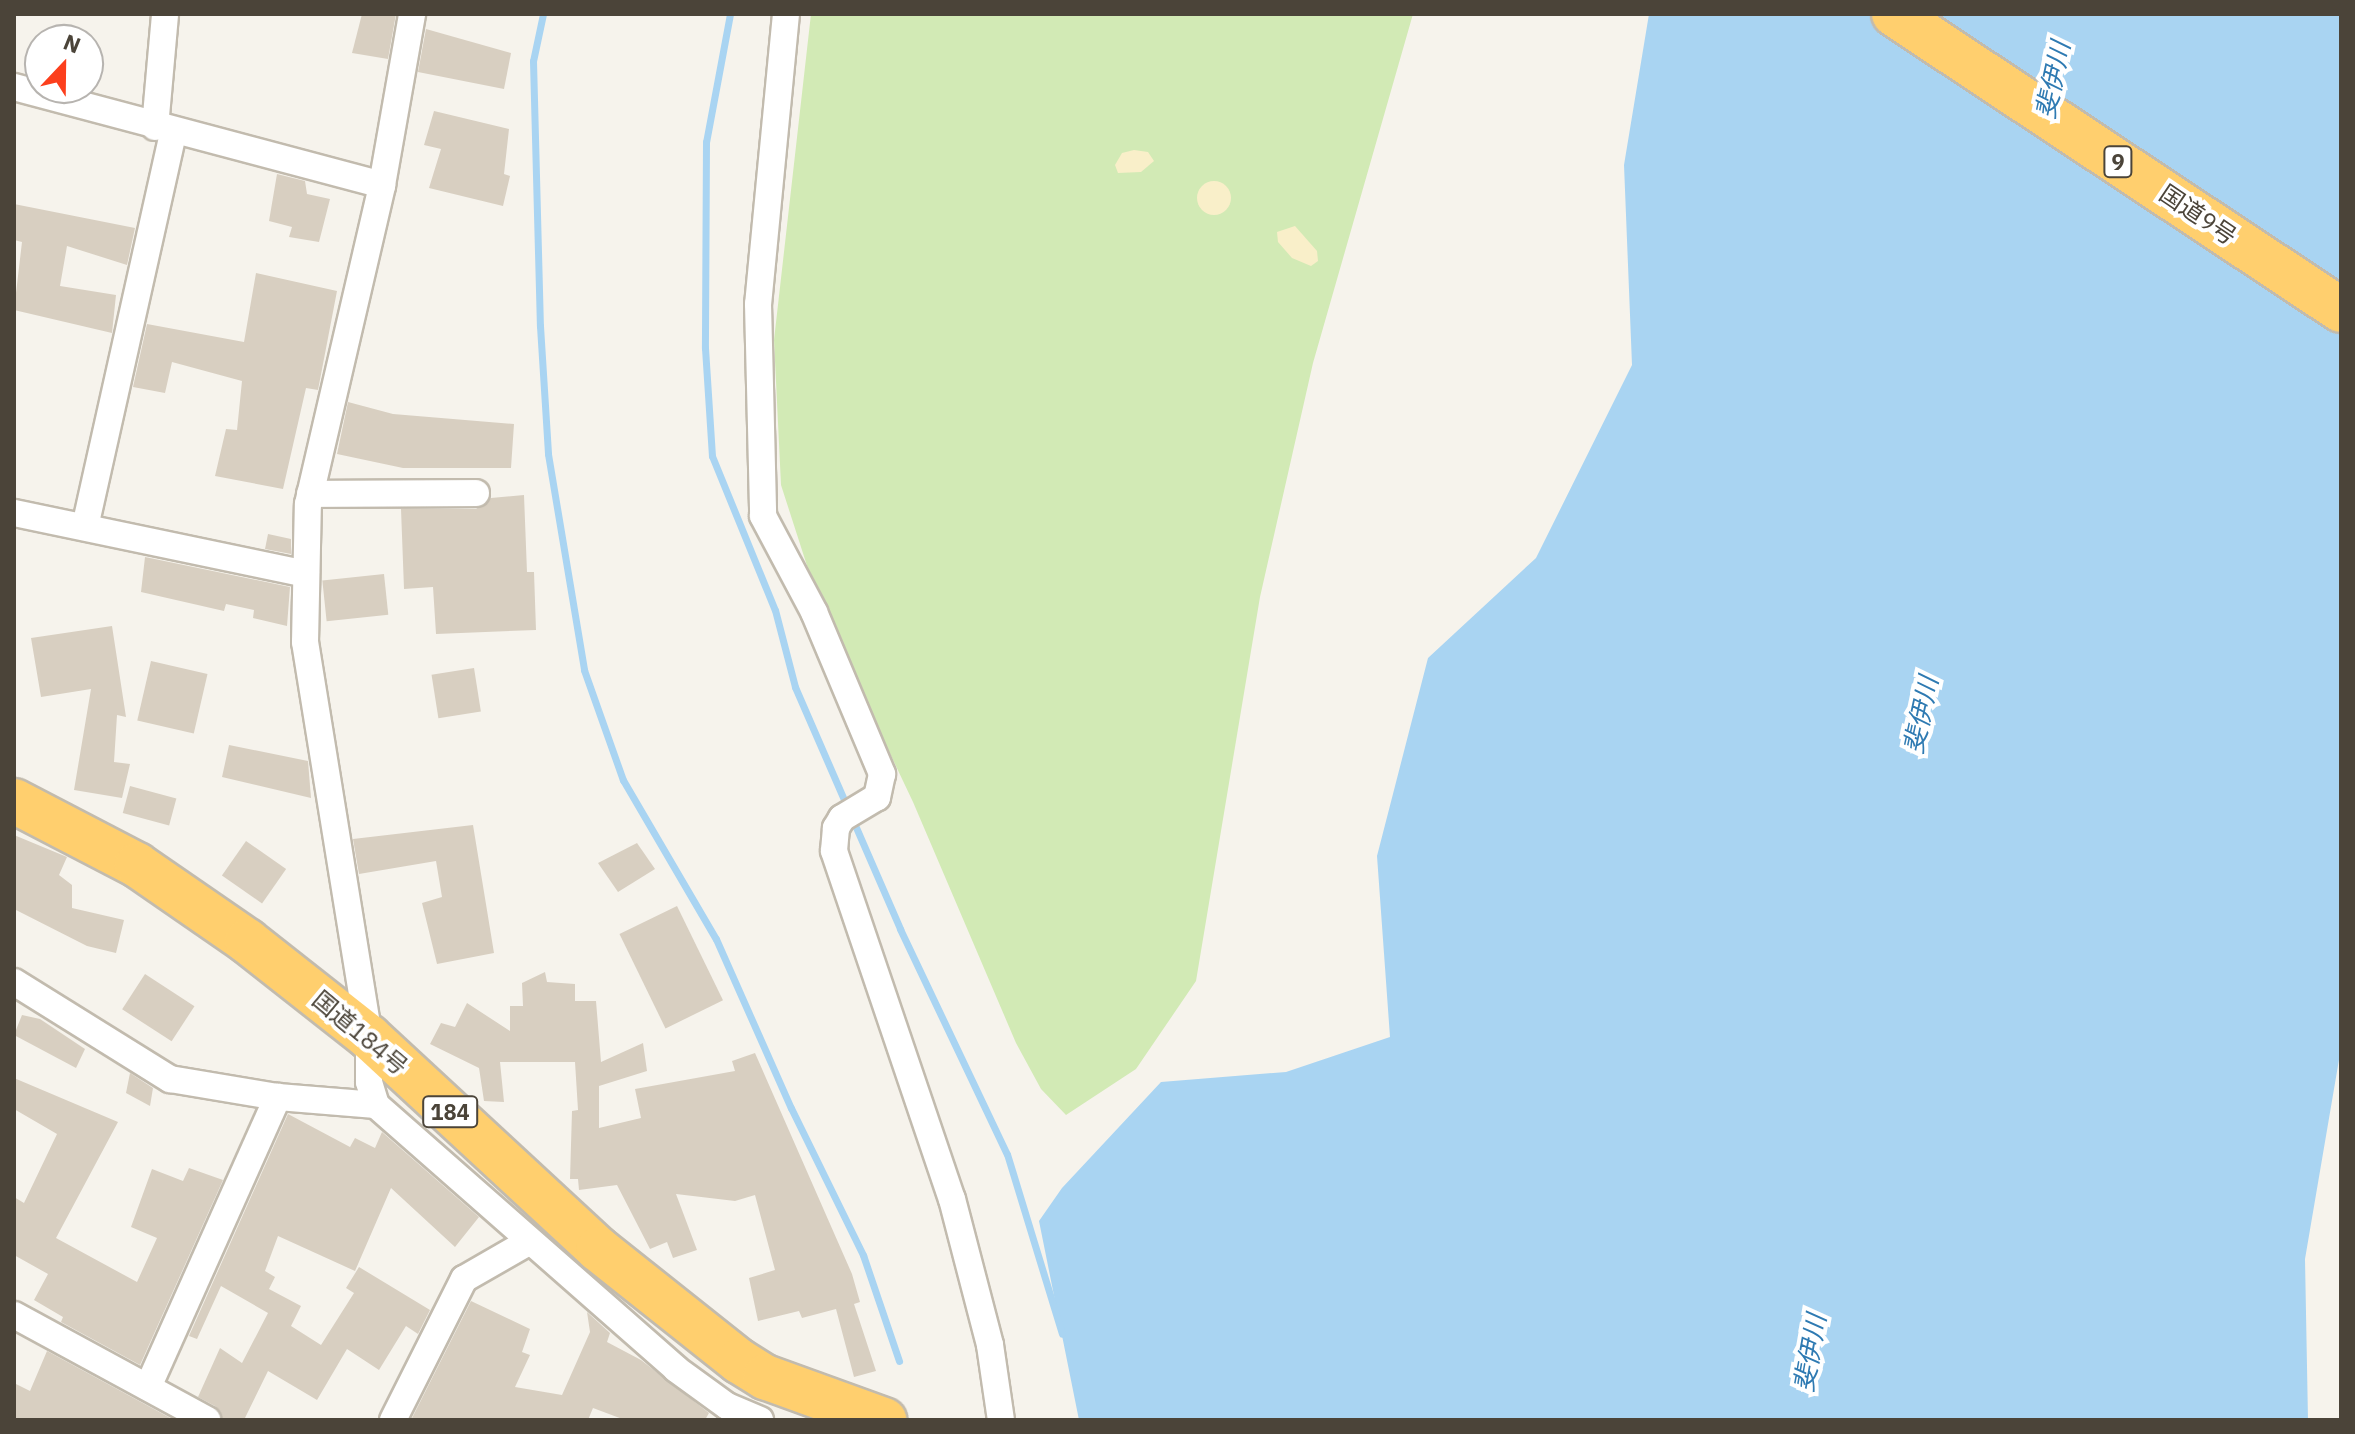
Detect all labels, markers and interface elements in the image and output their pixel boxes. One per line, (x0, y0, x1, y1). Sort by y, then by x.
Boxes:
north arrow (24, 24, 104, 104)
text: N (60, 27, 85, 60)
water label: 斐伊川 (2030, 39, 2076, 121)
road number: 9 (2102, 144, 2134, 180)
street label: 国道9号 (2154, 179, 2242, 251)
water label: 斐伊川 (1898, 674, 1944, 756)
street label: 国道184号 (307, 985, 413, 1081)
road number: 184 (422, 1094, 478, 1130)
water label: 斐伊川 (1788, 1312, 1832, 1394)

